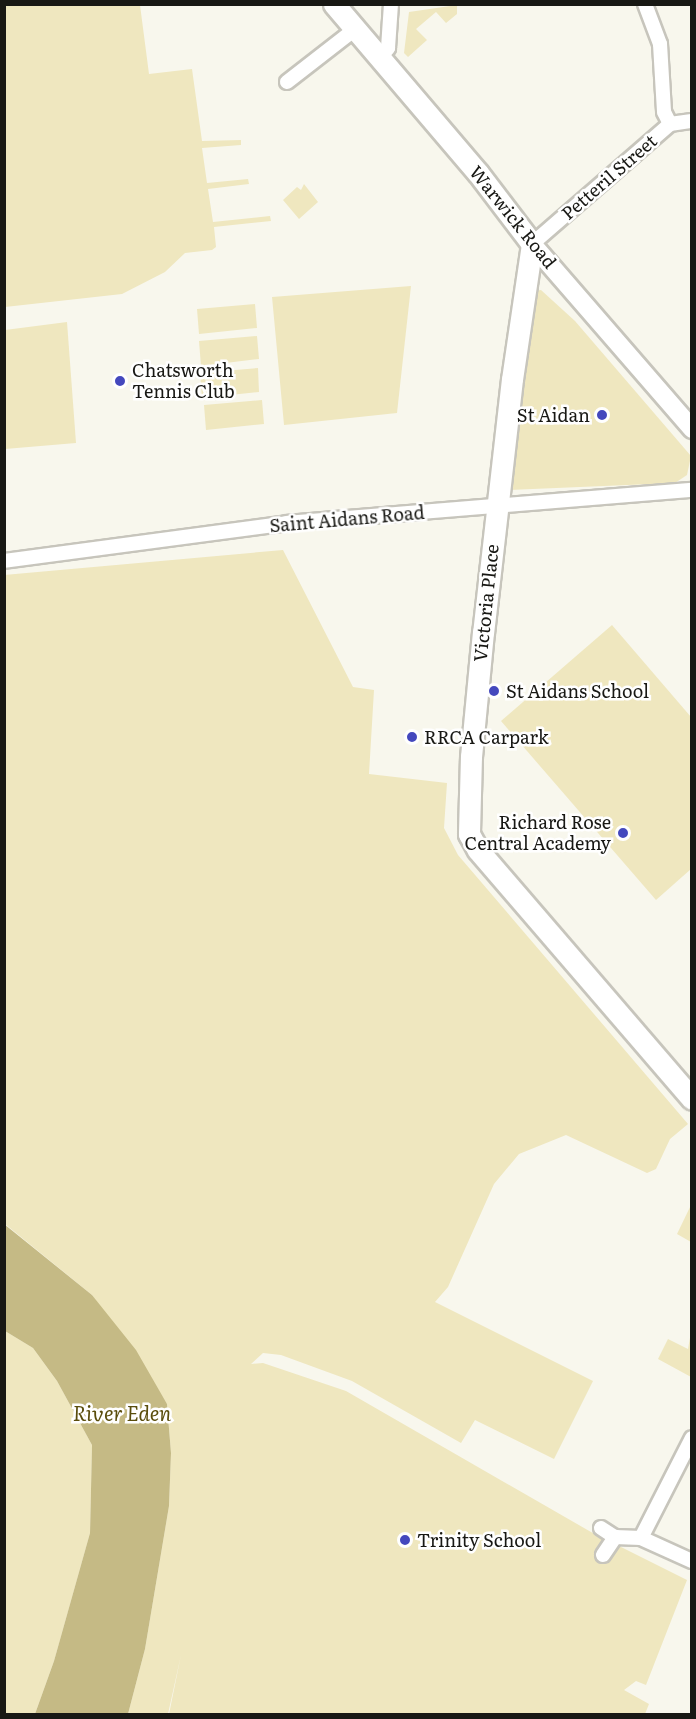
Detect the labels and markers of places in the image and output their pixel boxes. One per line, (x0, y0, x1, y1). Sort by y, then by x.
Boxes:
place label: Chatsworth Tennis Club (132, 360, 235, 403)
marker: Chatsworth Tennis Club (113, 374, 127, 388)
place label: St Aidan (517, 404, 590, 426)
marker: St Aidan (595, 408, 609, 422)
place label: St Aidans School (506, 680, 649, 702)
marker: St Aidans School (487, 684, 501, 698)
place label: RRCA Carpark (424, 726, 549, 748)
marker: RRCA Carpark (405, 730, 419, 744)
place label: Richard Rose Central Academy (465, 812, 611, 854)
marker: Richard Rose Central Academy (616, 826, 630, 840)
place label: Trinity School (417, 1529, 541, 1551)
marker: Trinity School (398, 1533, 412, 1547)

